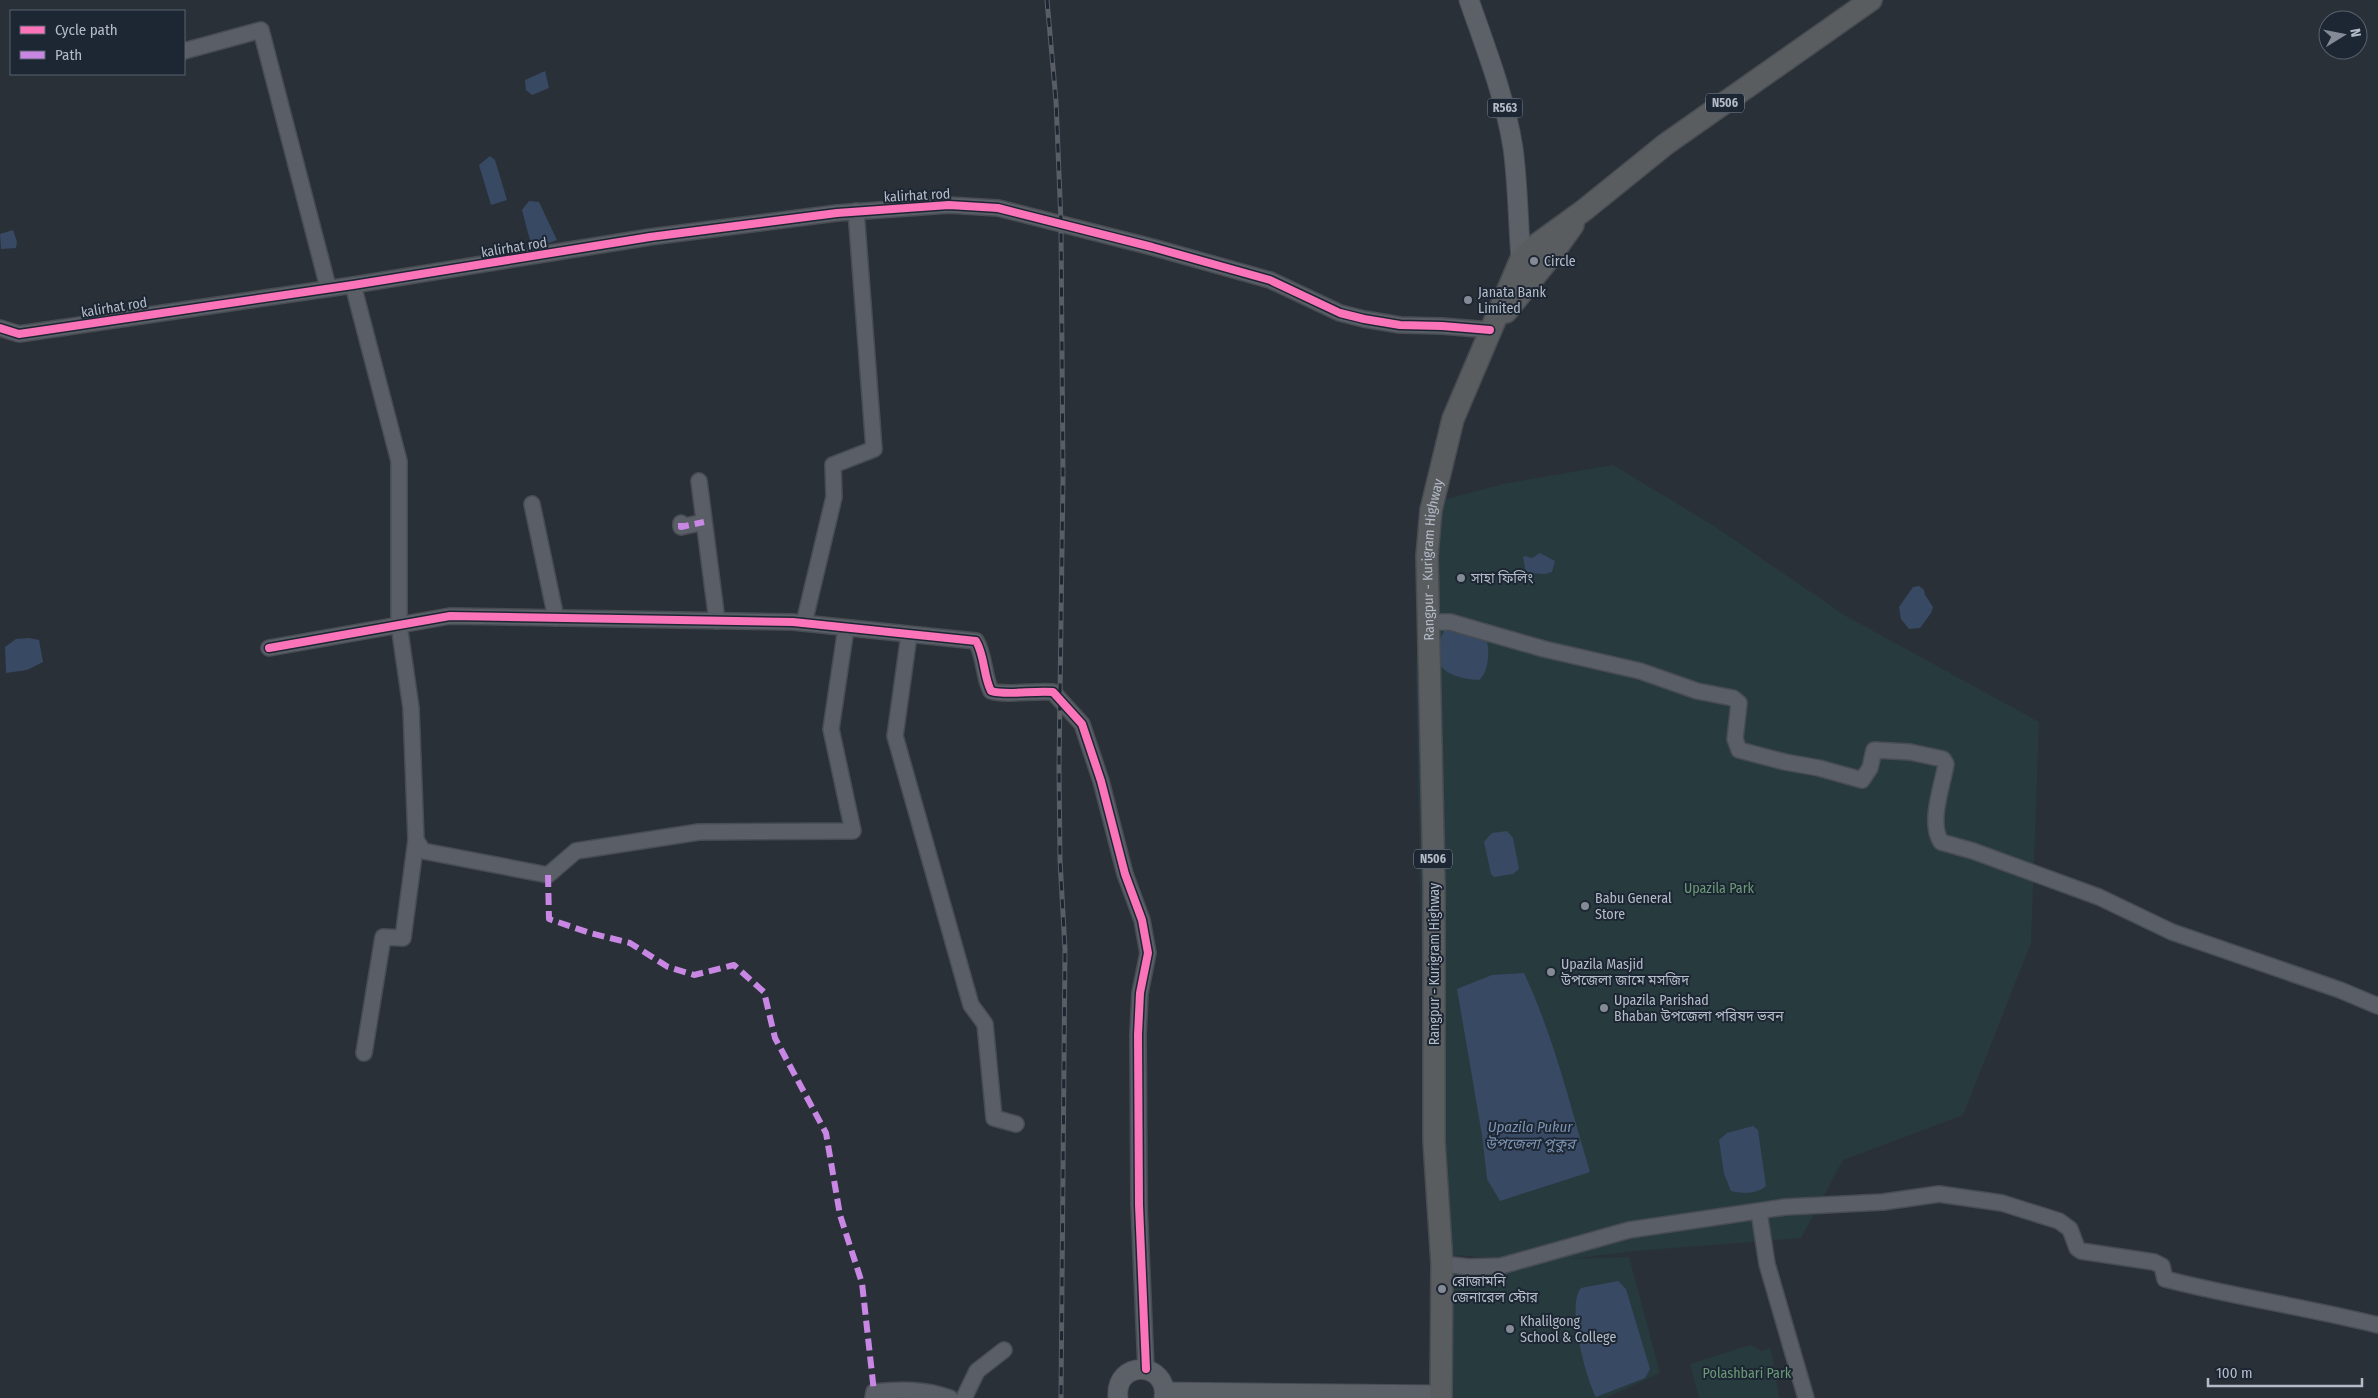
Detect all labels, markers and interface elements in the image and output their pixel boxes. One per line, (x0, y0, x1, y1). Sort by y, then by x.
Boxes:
legend (10, 10, 185, 75)
north arrow (2318, 10, 2368, 60)
text: Cycle path (55, 21, 118, 39)
text: N (2346, 27, 2364, 38)
text: Path (55, 46, 82, 64)
road number: N506 (1706, 94, 1744, 112)
road number: R563 (1488, 99, 1522, 118)
street label: kalirhat rod (883, 185, 951, 206)
street label: kalirhat rod (480, 234, 548, 261)
place label: Circle (1544, 253, 1576, 270)
marker: Circle (1528, 255, 1540, 267)
place label: Janata Bank Limited (1478, 284, 1546, 317)
street label: kalirhat rod (80, 294, 148, 321)
marker: Janata Bank Limited (1462, 294, 1474, 306)
street label: Rangpur - Kurigram Highway (1419, 476, 1447, 641)
place label: সাহা ফিলিং (1470, 570, 1533, 587)
marker: সাহা ফিলিং (1455, 572, 1467, 584)
road number: N506 (1414, 850, 1452, 869)
park label: Upazila Park (1684, 880, 1755, 897)
street label: Rangpur - Kurigram Highway (1426, 882, 1443, 1045)
place label: Babu General Store (1595, 890, 1672, 923)
marker: Babu General Store (1579, 900, 1591, 912)
place label: Upazila Masjid উপজেলা জামে মসজিদ (1560, 956, 1689, 989)
marker: Upazila Masjid উপজেলা জামে মসজিদ (1545, 966, 1557, 978)
place label: Upazila Parishad Bhaban উপজেলা পরিষদ ভবন (1614, 992, 1784, 1025)
marker: Upazila Parishad Bhaban উপজেলা পরিষদ ভবন (1598, 1002, 1610, 1014)
water label: Upazila Pukur উপজেলা পুকুর (1485, 1118, 1578, 1153)
place label: রোজামনি জেনারেল স্টোর (1452, 1273, 1539, 1306)
marker: রোজামনি জেনারেল স্টোর (1436, 1283, 1448, 1295)
place label: Khalilgong School & College (1520, 1313, 1616, 1346)
marker: Khalilgong School & College (1504, 1323, 1516, 1335)
scale bar (2208, 1356, 2362, 1388)
text: 100 m (2216, 1364, 2253, 1382)
park label: Polashbari Park (1703, 1365, 1792, 1382)

